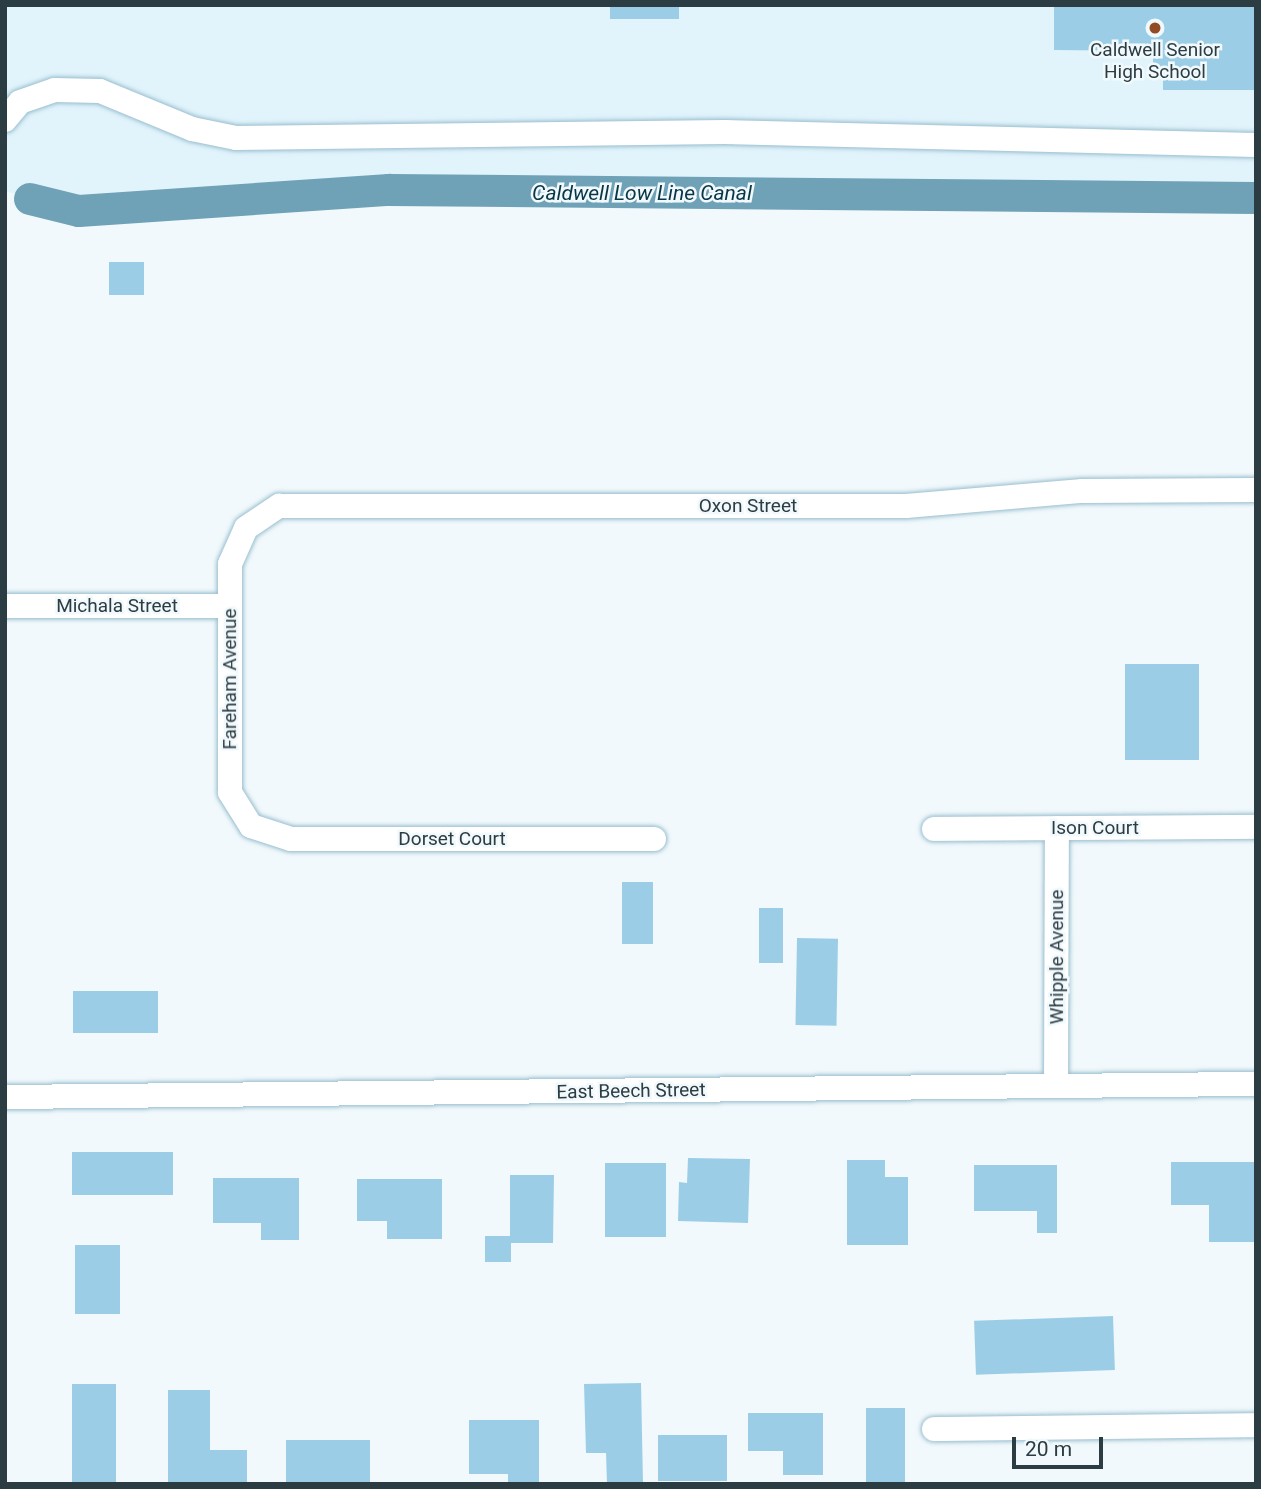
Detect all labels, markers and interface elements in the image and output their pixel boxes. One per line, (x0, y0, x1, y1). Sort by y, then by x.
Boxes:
marker: Caldwell Senior High School (1147, 20, 1163, 36)
place label: Caldwell Senior High School (1090, 39, 1220, 83)
water label: Caldwell Low Line Canal (532, 180, 752, 206)
street label: Oxon Street (699, 495, 797, 517)
street label: Michala Street (56, 595, 178, 617)
street label: Fareham Avenue (219, 608, 241, 750)
street label: Ison Court (1051, 817, 1139, 839)
street label: Dorset Court (398, 828, 506, 850)
street label: Whipple Avenue (1046, 890, 1068, 1024)
street label: East Beech Street (556, 1078, 706, 1104)
scale bar (1016, 1422, 1107, 1466)
text: 20 m (1025, 1437, 1072, 1461)

